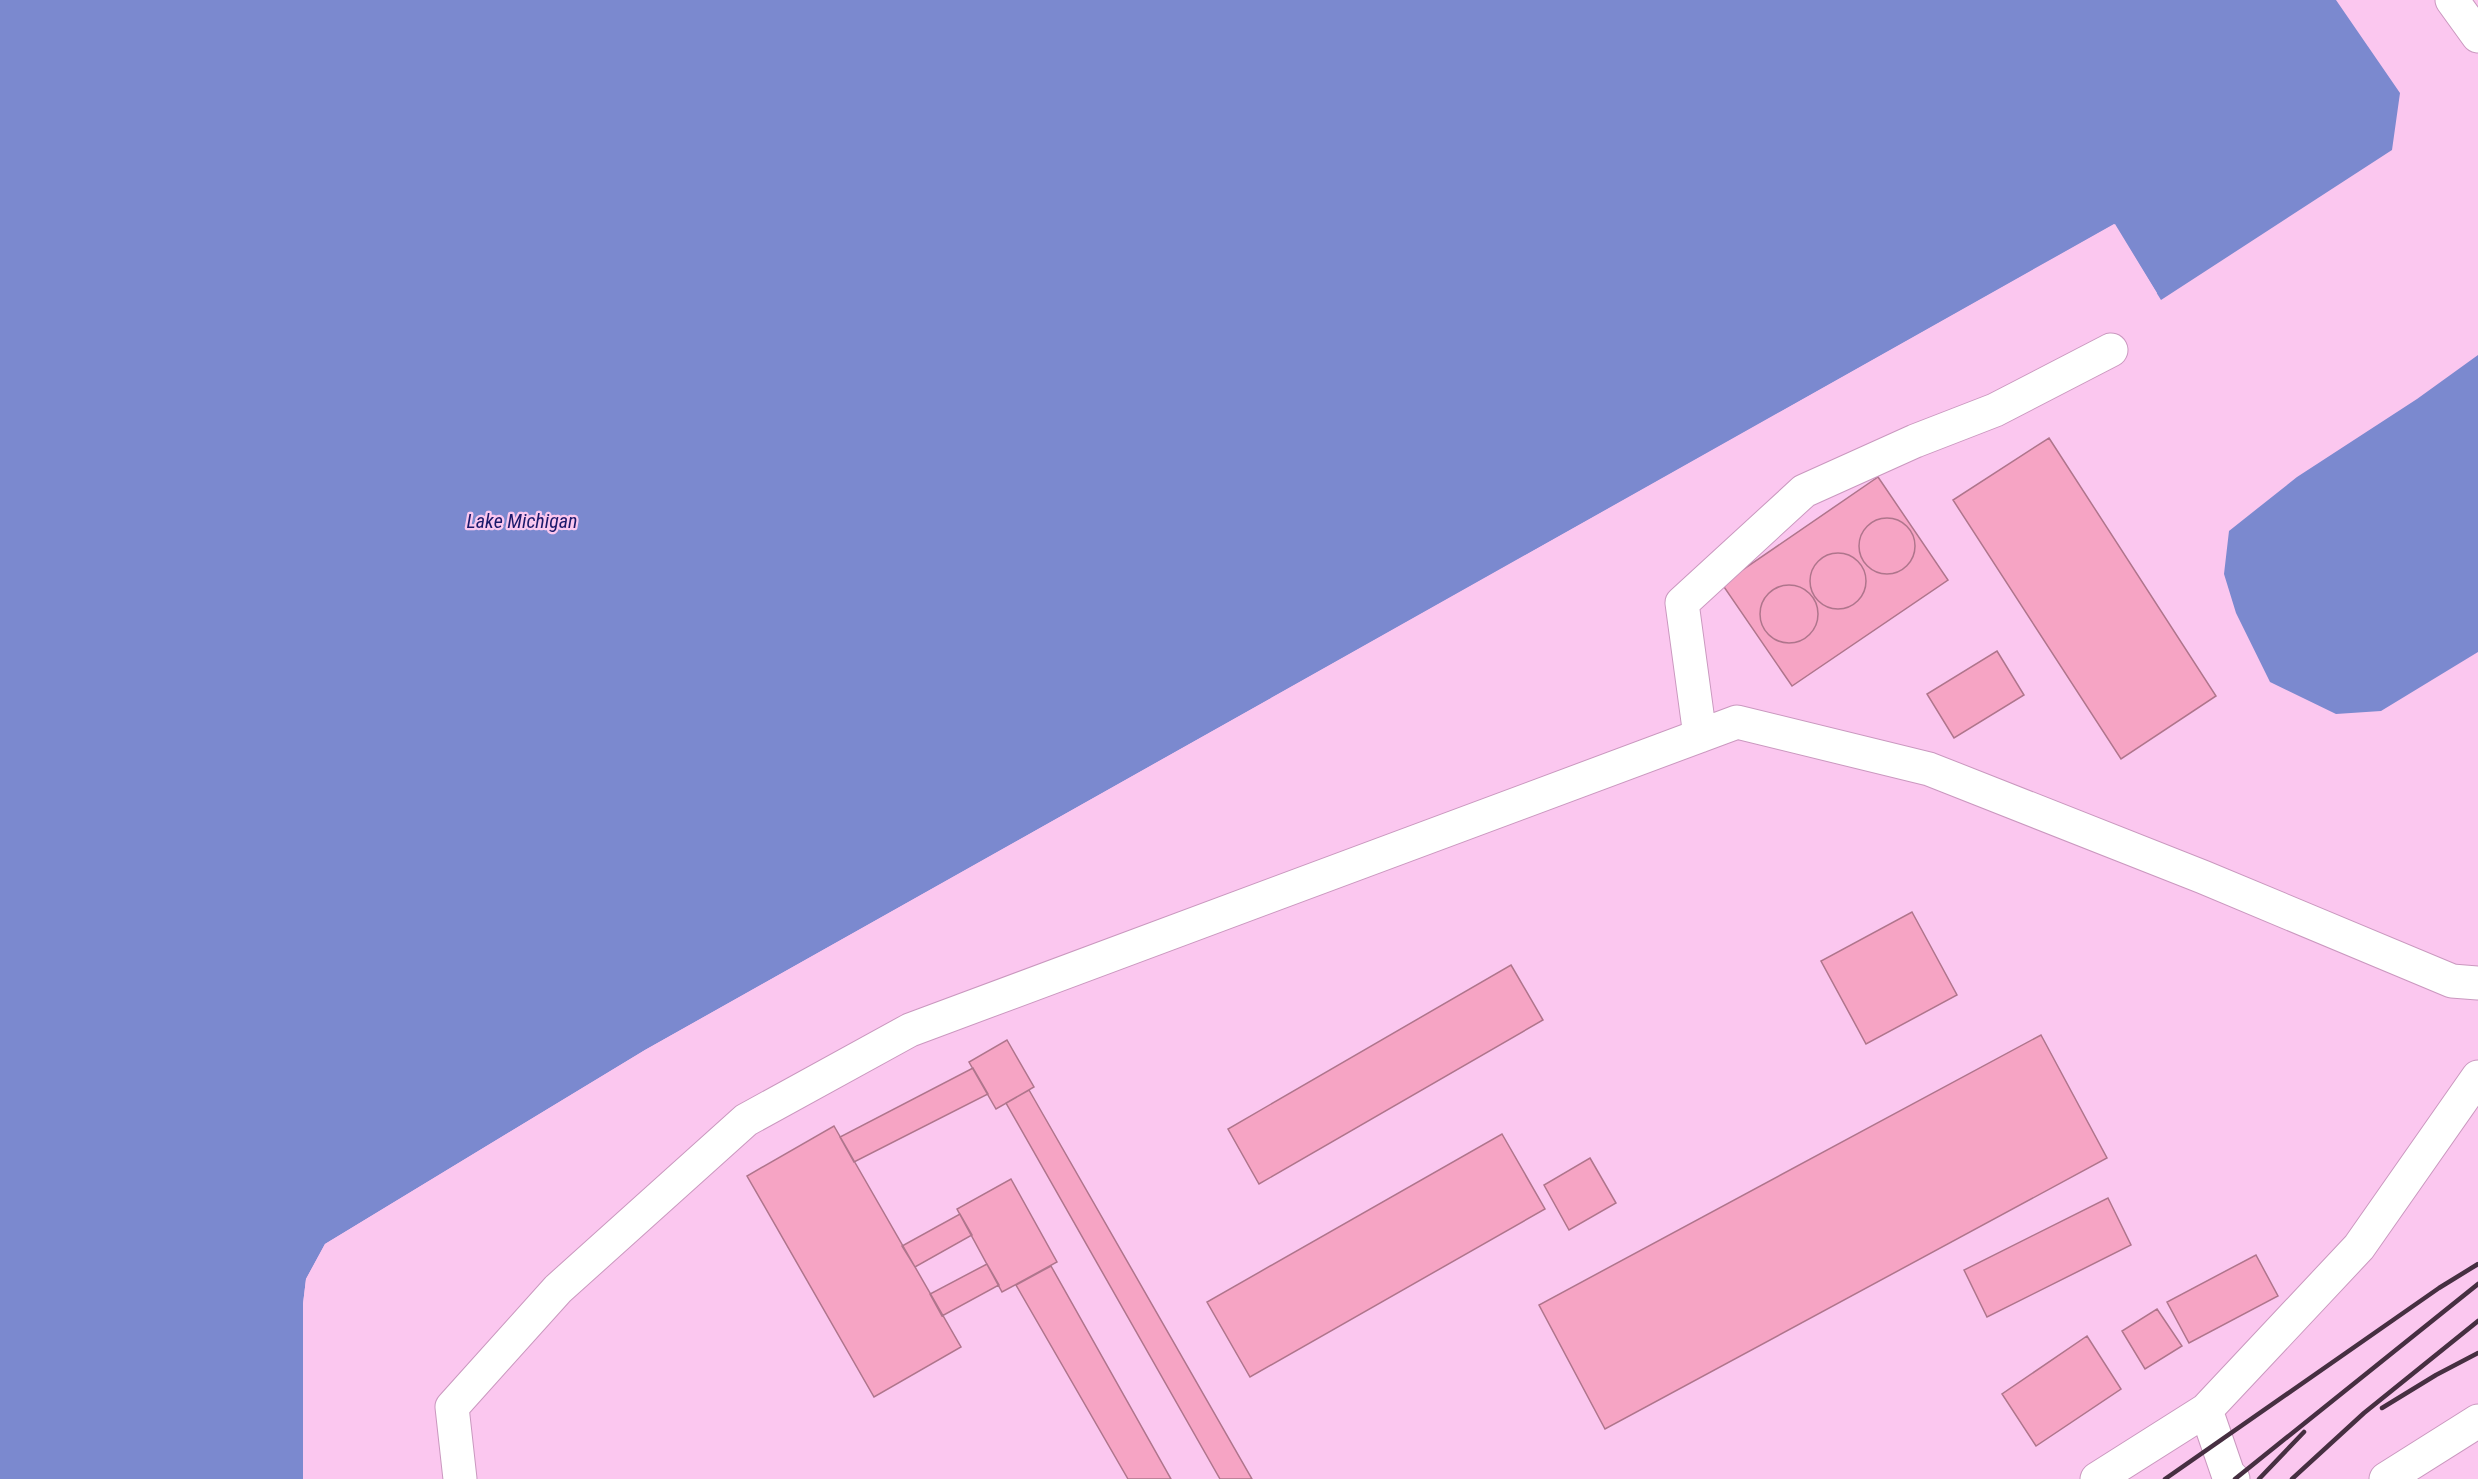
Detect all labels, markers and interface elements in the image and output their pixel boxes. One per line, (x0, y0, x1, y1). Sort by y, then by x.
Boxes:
water label: Lake Michigan (467, 509, 577, 533)

